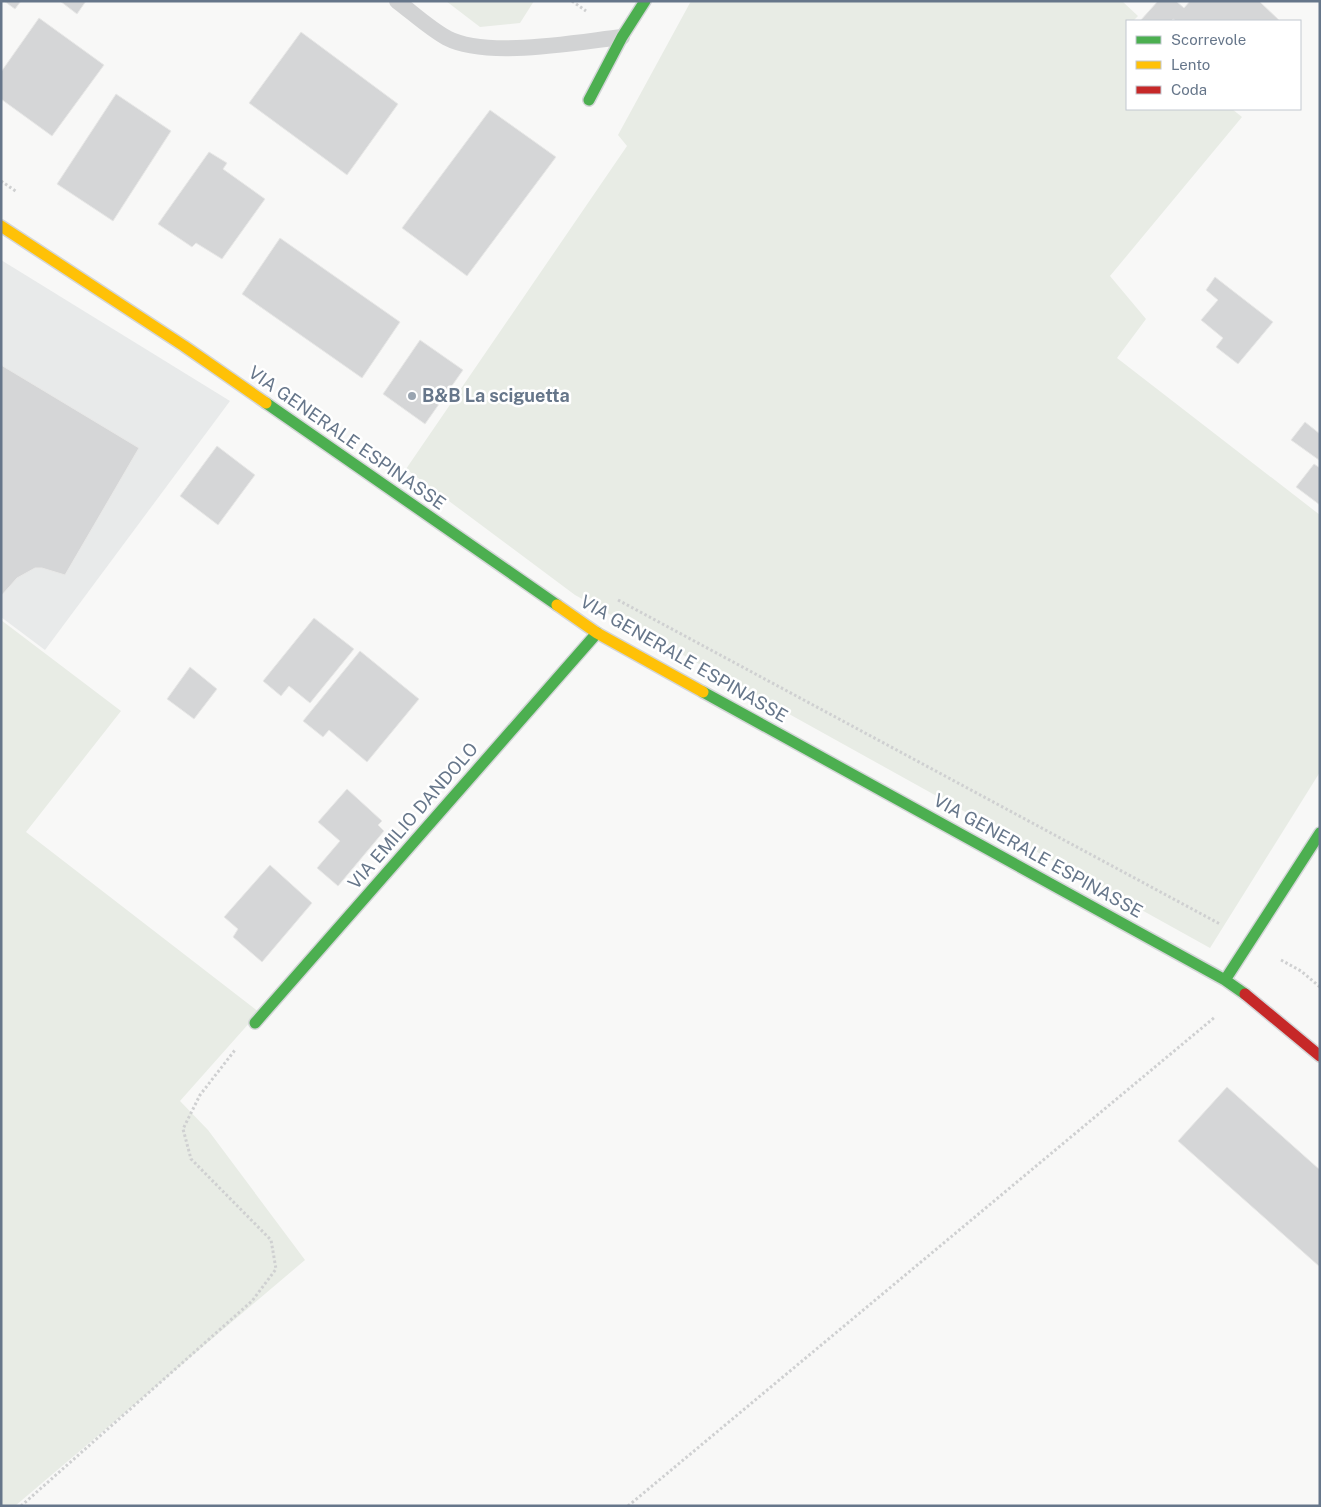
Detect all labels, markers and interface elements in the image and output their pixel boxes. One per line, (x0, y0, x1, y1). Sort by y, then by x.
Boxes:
legend (1126, 20, 1301, 110)
text: Scorrevole (1171, 31, 1246, 48)
text: Lento (1171, 56, 1210, 73)
text: Coda (1171, 81, 1207, 98)
street label: VIA GENERALE ESPINASSE (245, 361, 450, 514)
place label: B&B La sciguetta (422, 385, 570, 406)
marker: B&B La sciguetta (406, 390, 418, 402)
street label: VIA GENERALE ESPINASSE (577, 591, 792, 727)
street label: VIA EMILIO DANDOLO (343, 738, 482, 893)
street label: VIA GENERALE ESPINASSE (930, 789, 1146, 922)

